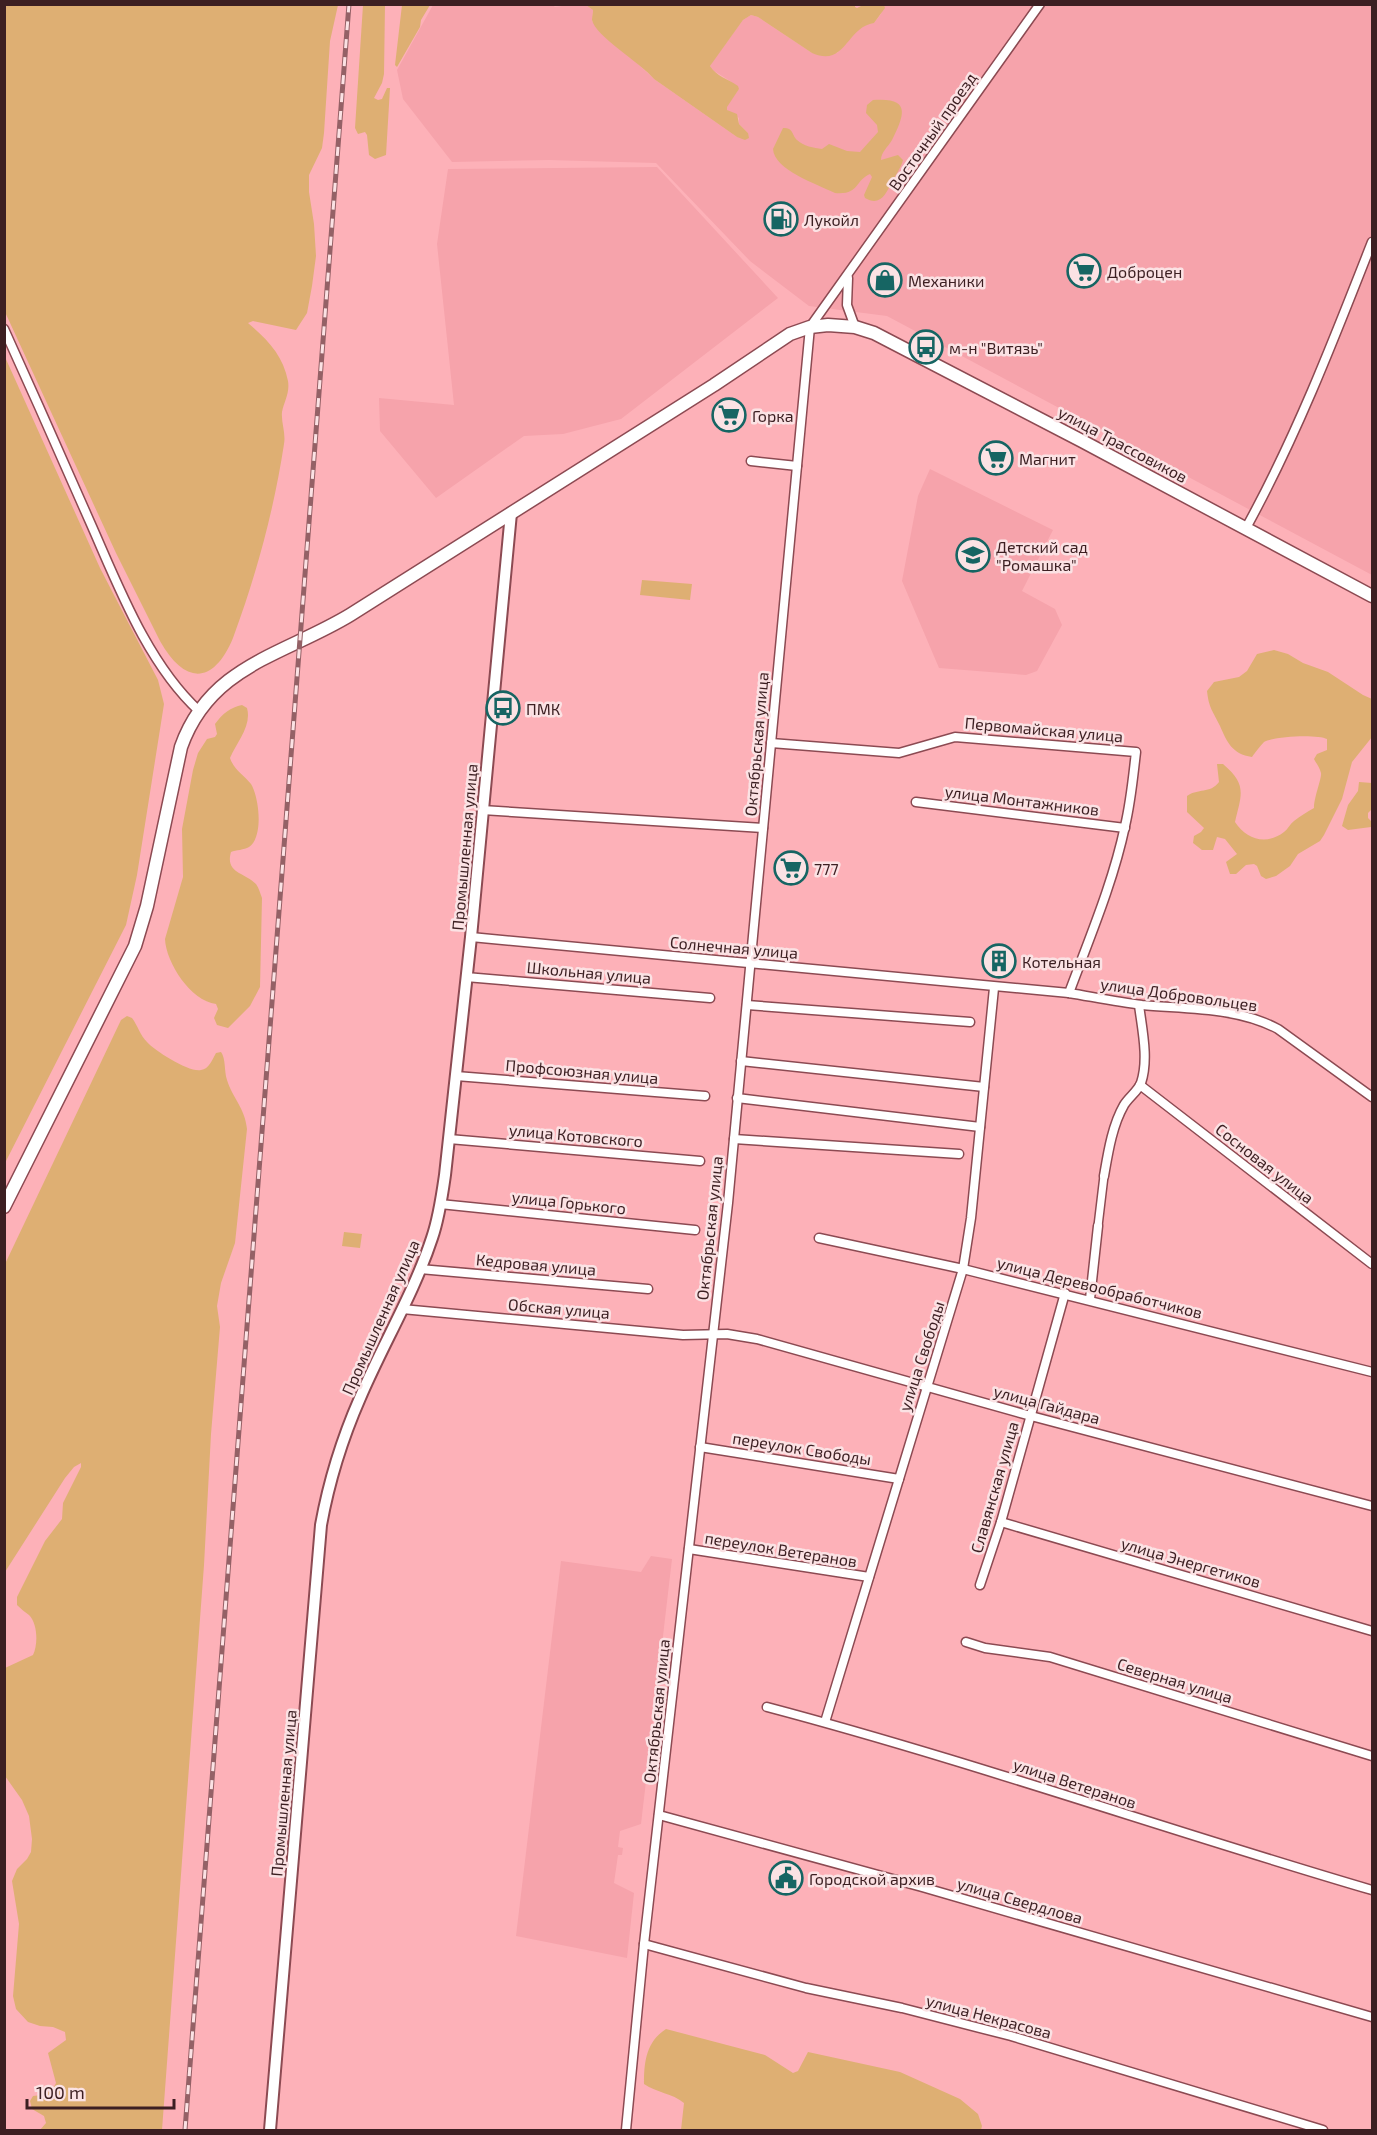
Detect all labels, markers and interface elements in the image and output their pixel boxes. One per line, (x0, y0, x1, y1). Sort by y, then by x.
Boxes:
street label: Восточный проезд (884, 68, 980, 194)
fuel station icon: Лукойл (763, 201, 799, 237)
place label: Лукойл (804, 210, 859, 230)
supermarket icon: Доброцен (1066, 253, 1102, 289)
shop icon: Механики (867, 262, 903, 298)
place label: Доброцен (1107, 262, 1182, 281)
place label: Механики (908, 271, 984, 290)
bus stop icon: м-н "Витязь" (908, 329, 944, 365)
place label: м-н "Витязь" (949, 338, 1043, 357)
supermarket icon: Горка (711, 397, 747, 433)
street label: улица Трассовиков (1055, 402, 1191, 487)
place label: Горка (752, 406, 794, 425)
supermarket icon: Магнит (978, 440, 1014, 476)
place label: Магнит (1019, 449, 1076, 468)
school or university icon: Детский сад "Ромашка" (955, 537, 991, 573)
place label: Детский сад "Ромашка" (996, 537, 1088, 574)
street label: Октябрьская улица (740, 671, 773, 817)
bus stop icon: ПМК (485, 690, 521, 726)
place label: ПМК (526, 699, 561, 718)
street label: Первомайская улица (964, 713, 1124, 746)
street label: Промышленная улица (447, 763, 482, 931)
street label: улица Монтажников (944, 781, 1100, 820)
supermarket icon: 777 (773, 850, 809, 886)
place label: 777 (814, 859, 839, 878)
street label: Солнечная улица (669, 932, 799, 963)
building icon: Котельная (981, 943, 1017, 979)
place label: Котельная (1022, 952, 1101, 971)
street label: Школьная улица (526, 957, 652, 988)
street label: улица Добровольцев (1099, 974, 1259, 1015)
street label: Профсоюзная улица (505, 1055, 659, 1088)
street label: Сосновая улица (1212, 1119, 1318, 1208)
street label: улица Котовского (508, 1120, 644, 1151)
street label: Октябрьская улица (692, 1155, 727, 1301)
street label: улица Горького (511, 1187, 627, 1218)
street label: Промышленная улица (337, 1237, 424, 1398)
street label: Кедровая улица (475, 1249, 597, 1280)
street label: улица Деревообработчиков (995, 1252, 1205, 1323)
street label: Обская улица (507, 1294, 611, 1323)
street label: улица Свободы (894, 1299, 949, 1414)
street label: улица Гайдара (991, 1381, 1102, 1428)
street label: Славянская улица (966, 1419, 1023, 1555)
street label: переулок Свободы (731, 1428, 873, 1469)
street label: переулок Ветеранов (703, 1528, 859, 1571)
street label: улица Энергетиков (1119, 1533, 1263, 1592)
street label: Октябрьская улица (639, 1638, 674, 1784)
street label: Северная улица (1115, 1653, 1235, 1708)
street label: Промышленная улица (266, 1709, 301, 1877)
street label: улица Ветеранов (1011, 1754, 1139, 1813)
public building icon: Городской архив (768, 1860, 804, 1896)
place label: Городской архив (809, 1869, 935, 1888)
street label: улица Свердлова (955, 1873, 1085, 1928)
street label: улица Некрасова (924, 1990, 1054, 2043)
scale bar (27, 2072, 174, 2110)
text: 100 m (36, 2081, 85, 2103)

